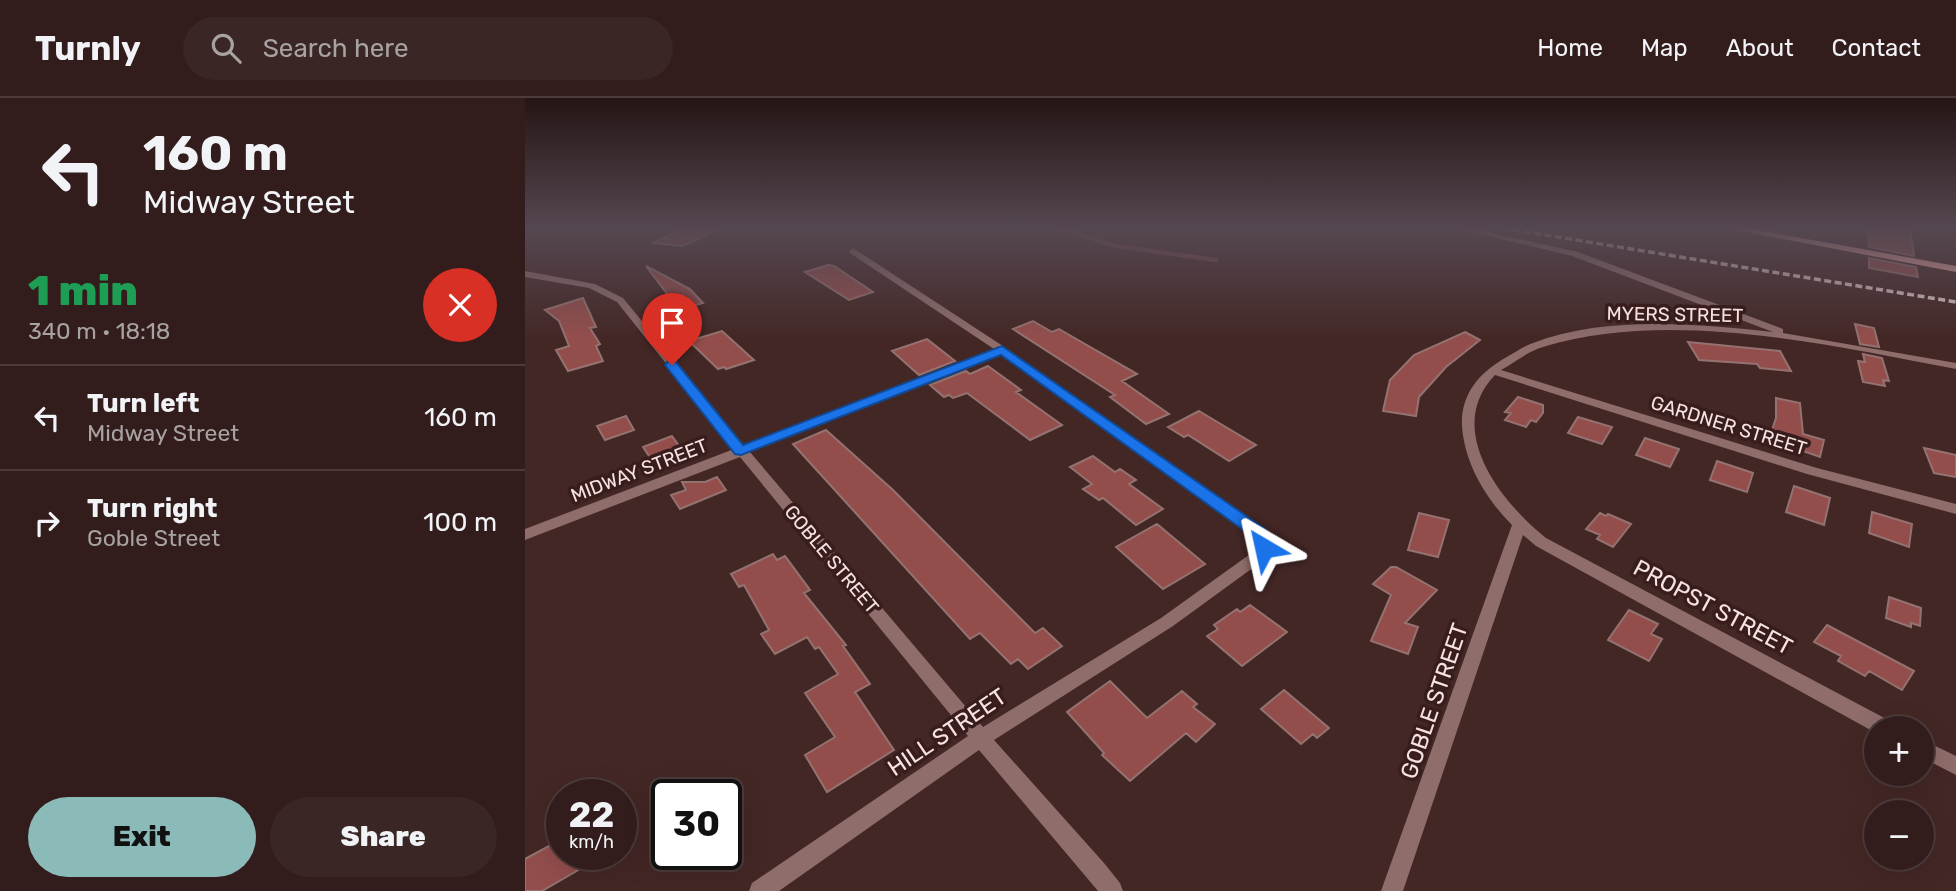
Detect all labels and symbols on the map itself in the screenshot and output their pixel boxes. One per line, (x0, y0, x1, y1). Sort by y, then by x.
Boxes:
pin (642, 293, 702, 365)
street label: MYERS STREET (1606, 302, 1744, 327)
street label: GARDNER STREET (1648, 391, 1810, 460)
street label: MIDWAY STREET (567, 434, 711, 507)
street label: GOBLE STREET (780, 500, 884, 618)
position arrow (1227, 511, 1301, 585)
street label: PROPST STREET (1629, 553, 1797, 661)
street label: GOBLE STREET (1394, 619, 1474, 783)
street label: HILL STREET (882, 682, 1012, 782)
speed limit sign: 30 (651, 779, 742, 870)

